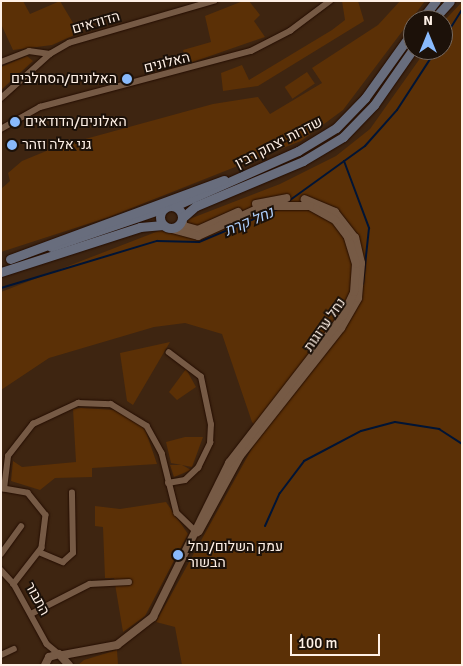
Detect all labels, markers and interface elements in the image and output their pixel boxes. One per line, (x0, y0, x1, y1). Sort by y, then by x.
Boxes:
street label: הדודאים (70, 8, 122, 38)
north arrow (403, 10, 453, 60)
text: N (423, 12, 433, 29)
street label: האלונים (142, 49, 192, 77)
place label: האלונים/הסחלבים (11, 71, 117, 87)
marker: האלונים/הסחלבים (121, 73, 133, 85)
place label: האלונים/הדודאים (25, 114, 127, 130)
street label: שדרות יצחק רבין (232, 114, 326, 172)
marker: האלונים/הדודאים (9, 116, 21, 128)
place label: גני אלה וזהר (22, 137, 91, 153)
marker: גני אלה וזהר (6, 139, 18, 151)
water label: נחל קרת (222, 204, 276, 240)
street label: נחל ערוגות (301, 295, 349, 355)
place label: עמק השלום/נחל הבשור (188, 539, 283, 572)
marker: עמק השלום/נחל הבשור (172, 549, 184, 561)
street label: התבור (21, 579, 53, 619)
scale bar (293, 624, 383, 656)
text: 100 m (298, 634, 338, 652)

